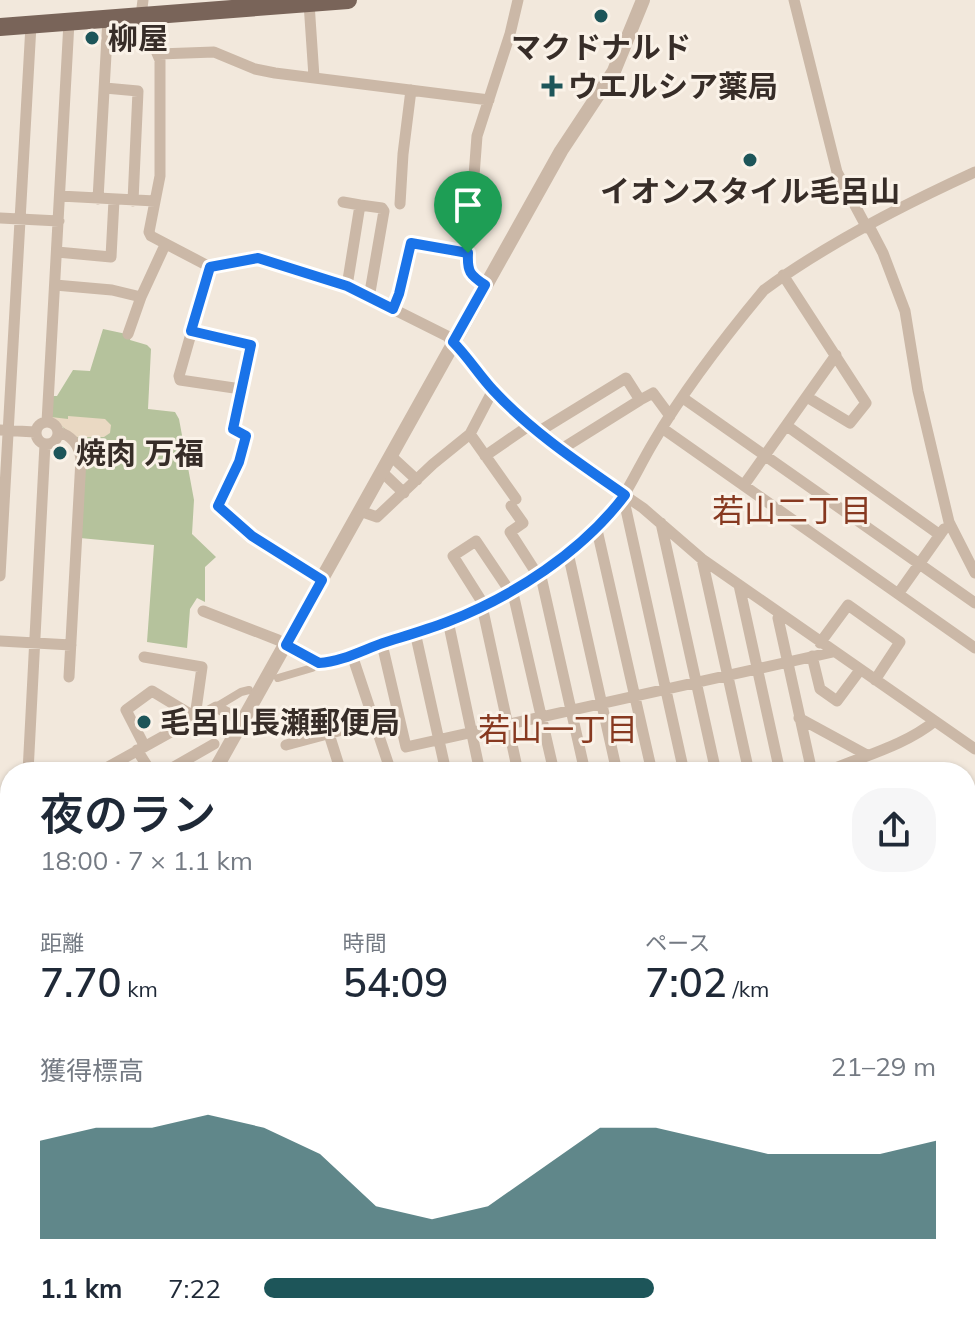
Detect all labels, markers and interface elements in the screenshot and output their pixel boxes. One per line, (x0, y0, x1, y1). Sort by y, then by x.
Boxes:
marker: マクドナルド (592, 7, 610, 25)
place label: 柳屋 (108, 19, 168, 57)
place label: マクドナルド (511, 28, 691, 66)
marker: 柳屋 (83, 29, 101, 47)
place label: ウエルシア薬局 (568, 67, 778, 105)
marker: ウエルシア薬局 (543, 77, 561, 95)
marker: イオンスタイル毛呂山 (741, 151, 759, 169)
pin (434, 171, 502, 253)
place label: イオンスタイル毛呂山 (600, 172, 900, 210)
icon: arrive (446, 183, 490, 227)
place label: 焼肉 万福 (76, 434, 204, 472)
marker: 焼肉 万福 (51, 444, 69, 462)
district label: 若山二丁目 (712, 490, 872, 530)
place label: 毛呂山長瀬郵便局 (160, 703, 400, 741)
district label: 若山一丁目 (478, 709, 638, 749)
marker: 毛呂山長瀬郵便局 (135, 713, 153, 731)
text: 夜のラン (40, 786, 216, 841)
button: share (852, 788, 936, 872)
text: 18:00 · 7 × 1.1 km (40, 844, 253, 877)
text: 距離 (40, 929, 84, 957)
text: 時間 (343, 929, 387, 957)
text: ペース (645, 929, 710, 957)
text: 7.70 (40, 957, 121, 1007)
text: 54:09 (343, 957, 448, 1007)
text: 7:02 (645, 957, 727, 1007)
text: km (121, 975, 158, 1003)
text: /km (727, 975, 769, 1003)
text: 21–29 m (831, 1050, 936, 1083)
text: 獲得標高 (40, 1054, 144, 1087)
text: 1.1 km (40, 1272, 123, 1305)
text: 7:22 (168, 1272, 221, 1305)

